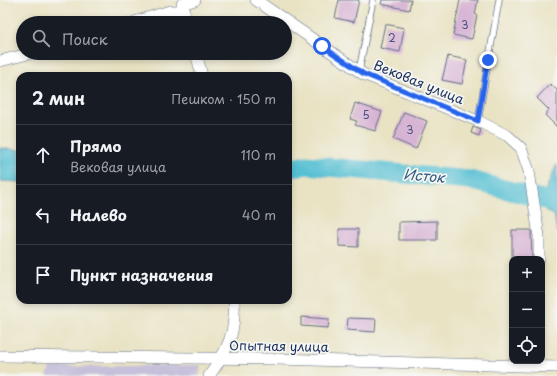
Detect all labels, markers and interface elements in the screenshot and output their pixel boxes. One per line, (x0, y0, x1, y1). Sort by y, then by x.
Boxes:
search box (16, 16, 292, 60)
house number: 3 (461, 16, 469, 33)
icon: search (30, 27, 52, 49)
text: Поиск (62, 27, 108, 50)
house number: 2 (388, 29, 396, 46)
route start (313, 37, 331, 55)
route end (479, 51, 497, 69)
street label: Вековая улица (371, 55, 468, 109)
text: 2 мин (32, 85, 85, 111)
text: Пешком · 150 m (171, 89, 276, 108)
house number: 5 (362, 106, 370, 123)
house number: 3 (406, 121, 414, 138)
text: Прямо (70, 134, 121, 157)
icon: ahead (32, 144, 54, 166)
text: 110 m (241, 145, 276, 164)
text: Вековая улица (70, 157, 166, 176)
water label: Исток (403, 163, 447, 188)
text: Налево (70, 203, 127, 226)
icon: left (32, 204, 54, 226)
text: 40 m (242, 205, 276, 224)
map controls (509, 256, 545, 364)
button: + (509, 256, 545, 292)
text: Пункт назначения (70, 263, 213, 286)
icon: arrive (32, 264, 54, 286)
button: − (509, 292, 545, 328)
button: locate (509, 328, 545, 364)
street label: Опытная улица (229, 335, 330, 356)

